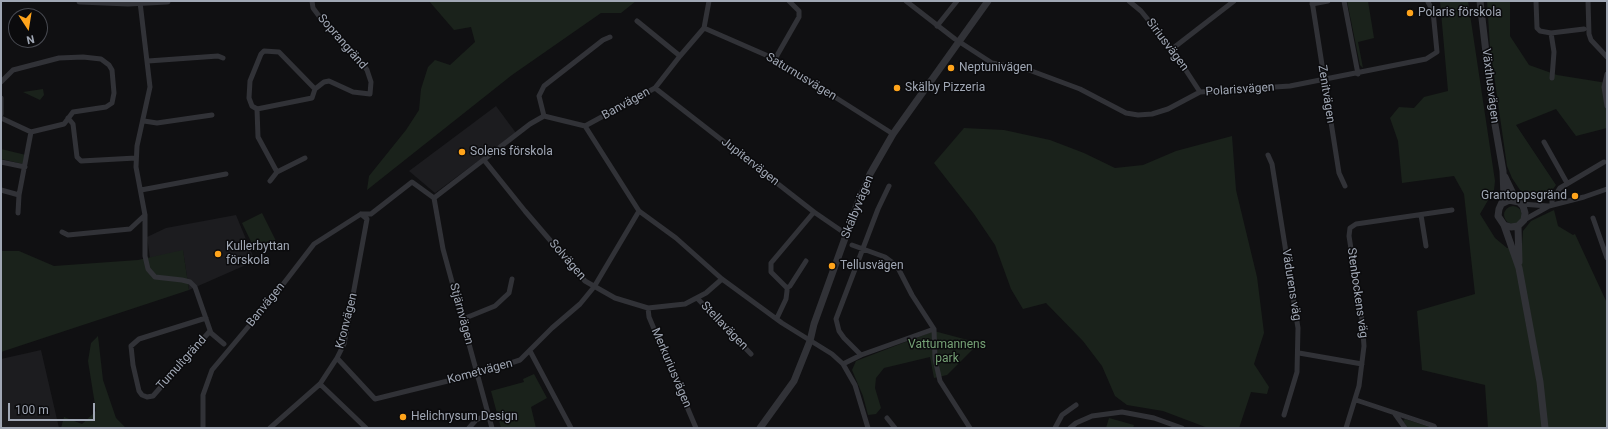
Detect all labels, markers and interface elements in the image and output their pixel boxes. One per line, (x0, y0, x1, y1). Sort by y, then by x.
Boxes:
place label: Polaris förskola (1418, 6, 1502, 20)
north arrow (8, 8, 48, 48)
marker: Polaris förskola (1405, 8, 1415, 18)
street label: Soprangränd (314, 12, 370, 72)
street label: Siriusvägen (1143, 16, 1191, 74)
text: N (25, 32, 36, 46)
street label: Växthusvägen (1478, 48, 1502, 124)
street label: Saturnusvägen (763, 50, 839, 104)
place label: Neptunivägen (959, 61, 1033, 75)
marker: Neptunivägen (946, 63, 956, 73)
street label: Zenitvägen (1314, 64, 1338, 124)
street label: Polarisvägen (1205, 80, 1275, 100)
place label: Skälby Pizzeria (905, 81, 985, 95)
marker: Skälby Pizzeria (892, 83, 902, 93)
street label: Banvägen (600, 85, 652, 123)
street label: Jupitervägen (718, 135, 782, 189)
place label: Solens förskola (470, 145, 553, 159)
marker: Solens förskola (457, 147, 467, 157)
street label: Skälbyvägen (839, 173, 877, 241)
place label: Grantoppsgränd (1481, 189, 1567, 203)
marker: Grantoppsgränd (1570, 191, 1580, 201)
street label: Solvägen (546, 237, 588, 283)
place label: Kullerbyttan förskola (226, 240, 290, 268)
street label: Stenbockens väg (1344, 247, 1370, 339)
street label: Vädurens väg (1278, 248, 1304, 322)
marker: Kullerbyttan förskola (213, 249, 223, 259)
place label: Tellusvägen (840, 259, 904, 273)
marker: Tellusvägen (827, 261, 837, 271)
street label: Banvägen (244, 280, 288, 330)
street label: Stjärnvägen (446, 282, 476, 346)
street label: Kronvägen (333, 292, 361, 350)
street label: Stellavägen (697, 299, 751, 353)
street label: Merkuriusvägen (648, 326, 694, 410)
street label: Tumultgränd (154, 333, 210, 393)
park label: Vattumannens park (908, 338, 986, 366)
street label: Kometvägen (446, 356, 514, 388)
scale bar (10, 395, 97, 421)
text: 100 m (15, 403, 49, 417)
place label: Helichrysum Design (411, 410, 518, 424)
marker: Helichrysum Design (398, 412, 408, 422)

